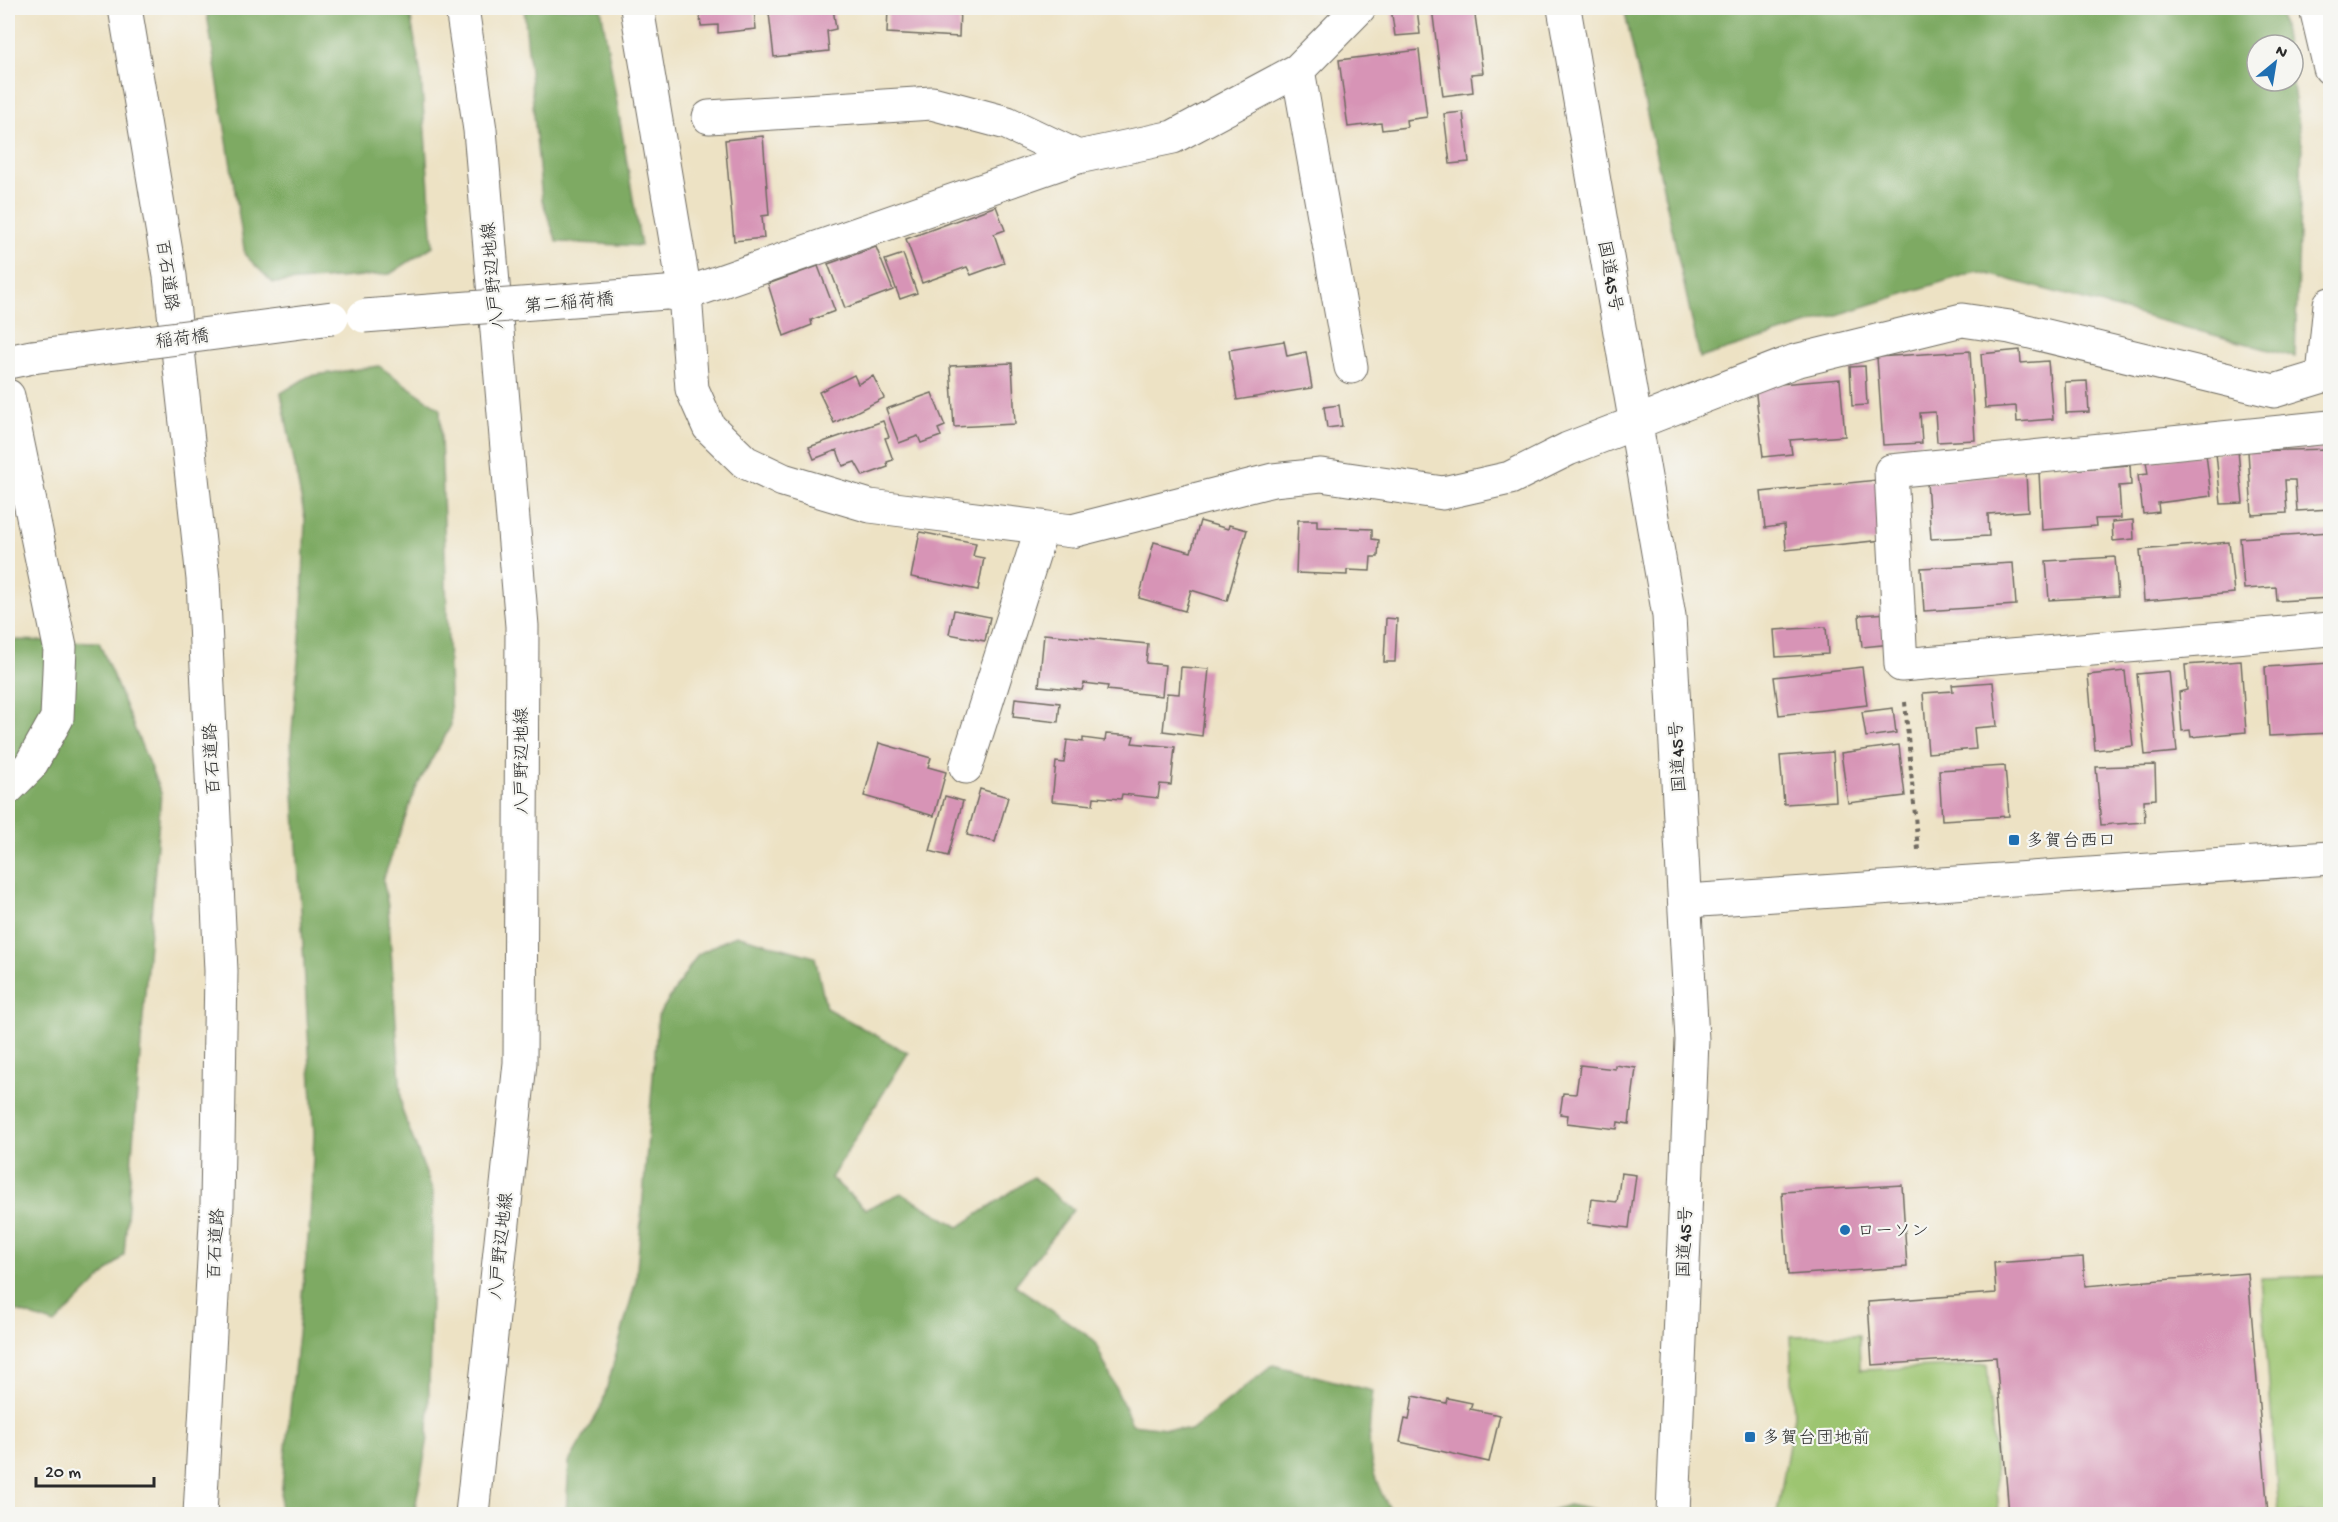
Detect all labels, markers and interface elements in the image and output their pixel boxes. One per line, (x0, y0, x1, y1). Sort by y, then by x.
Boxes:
north arrow (2245, 33, 2305, 93)
text: N (2271, 42, 2290, 64)
street label: 八戸野辺地線 (478, 221, 510, 331)
street label: 百石道路 (150, 238, 182, 312)
street label: 国道45号 (1592, 239, 1626, 314)
street label: 第二稲荷橋 (523, 289, 615, 319)
street label: 稲荷橋 (154, 326, 210, 354)
street label: 八戸野辺地線 (512, 707, 534, 815)
street label: 国道45号 (1666, 720, 1692, 793)
street label: 百石道路 (200, 722, 226, 795)
place label: 多賀台西口 (2026, 831, 2116, 853)
marker: 多賀台西口 (2007, 833, 2021, 847)
street label: 八戸野辺地線 (485, 1191, 519, 1301)
street label: 国道45号 (1674, 1206, 1698, 1278)
street label: 百石道路 (204, 1208, 230, 1281)
place label: ローソン (1857, 1222, 1929, 1243)
marker: ローソン (1838, 1223, 1852, 1237)
place label: 多賀台団地前 (1762, 1428, 1870, 1450)
marker: 多賀台団地前 (1743, 1430, 1757, 1444)
scale bar (36, 1450, 154, 1488)
text: 20 m (45, 1463, 81, 1484)

